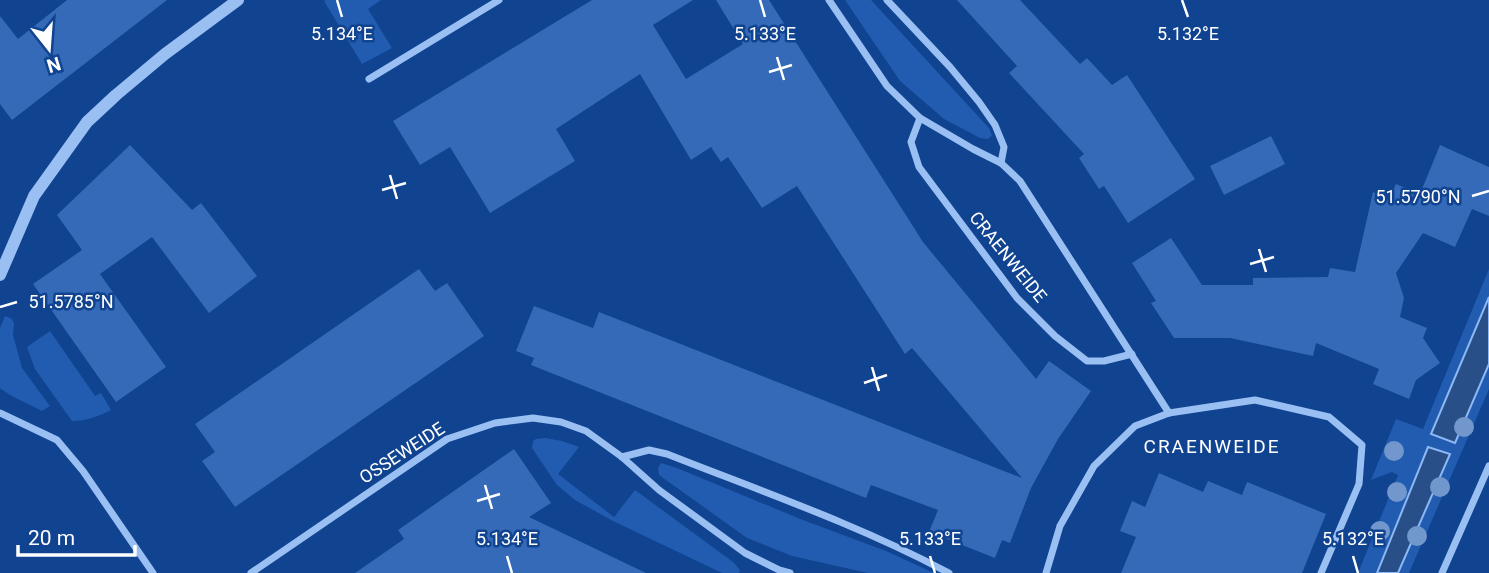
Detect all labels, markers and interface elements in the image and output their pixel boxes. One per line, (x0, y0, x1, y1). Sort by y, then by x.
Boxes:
north arrow (14, 14, 84, 84)
text: 5.134°E (311, 23, 373, 44)
text: 5.133°E (734, 23, 796, 44)
text: 5.132°E (1157, 23, 1219, 44)
text: N (44, 52, 64, 78)
text: 51.5790°N (1375, 186, 1461, 207)
street label: CRAENWEIDE (965, 207, 1051, 306)
text: 51.5785°N (28, 291, 114, 312)
street label: OSSEWEIDE (355, 417, 448, 488)
district label: CRAENWEIDE (1144, 435, 1280, 458)
scale bar (18, 514, 135, 558)
text: 20 m (28, 526, 75, 550)
text: 5.134°E (476, 528, 538, 549)
text: 5.133°E (899, 528, 961, 549)
text: 5.132°E (1322, 528, 1384, 549)

